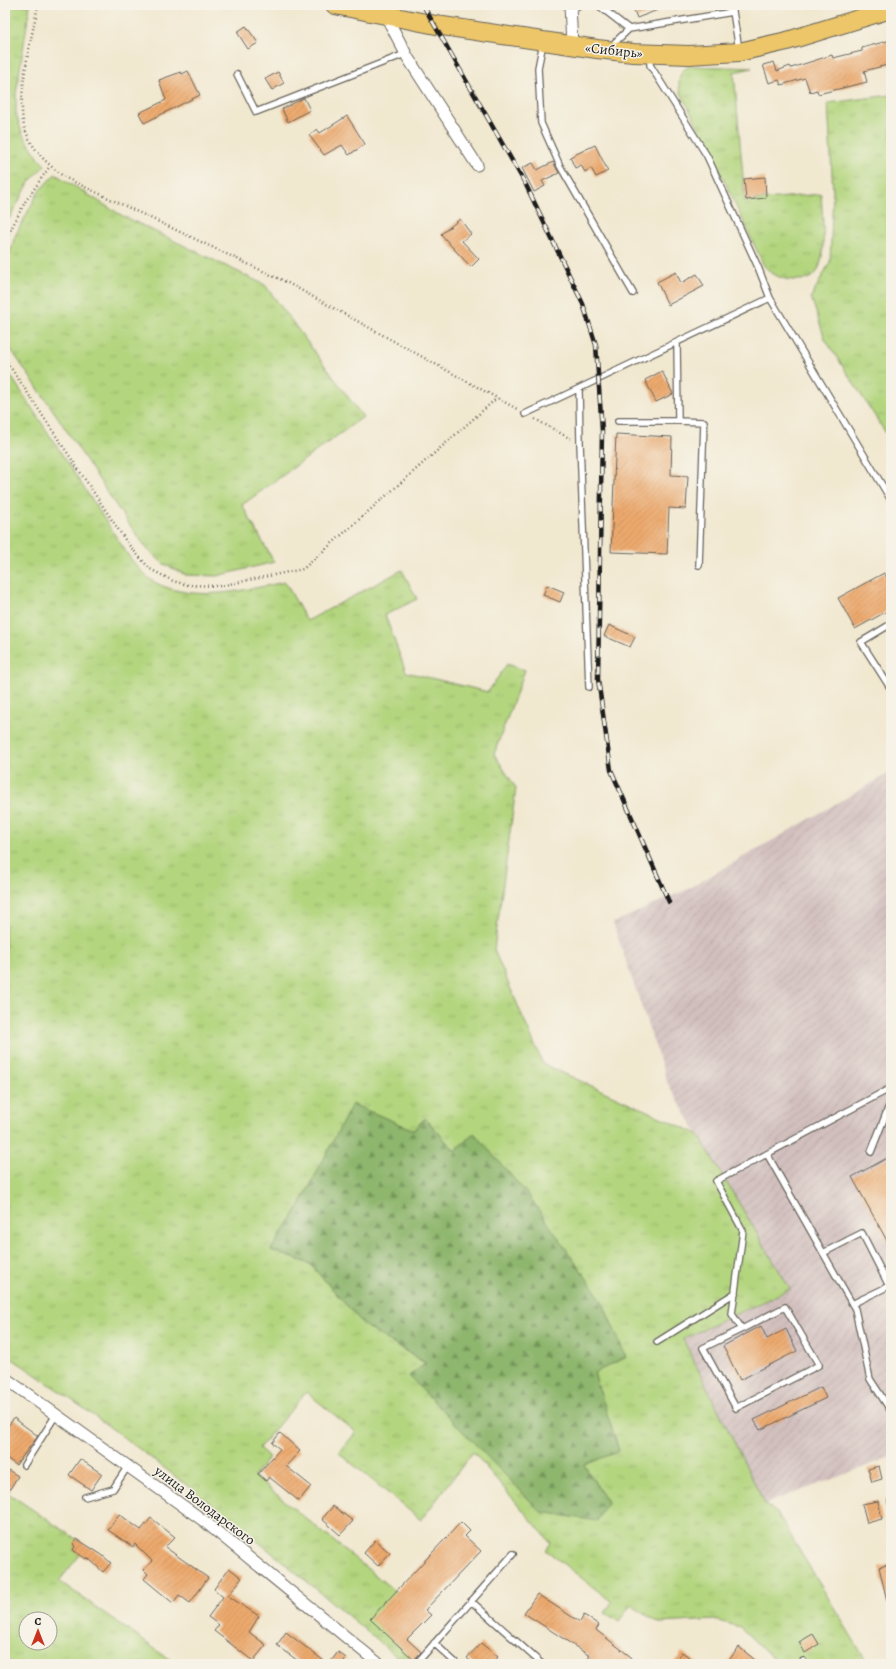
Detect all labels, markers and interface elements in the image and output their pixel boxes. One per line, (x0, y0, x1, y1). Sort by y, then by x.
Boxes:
street label: «Сибирь» (584, 38, 644, 63)
street label: улица Володарского (150, 1461, 259, 1550)
north arrow (18, 1611, 58, 1651)
text: С (35, 1614, 42, 1629)

